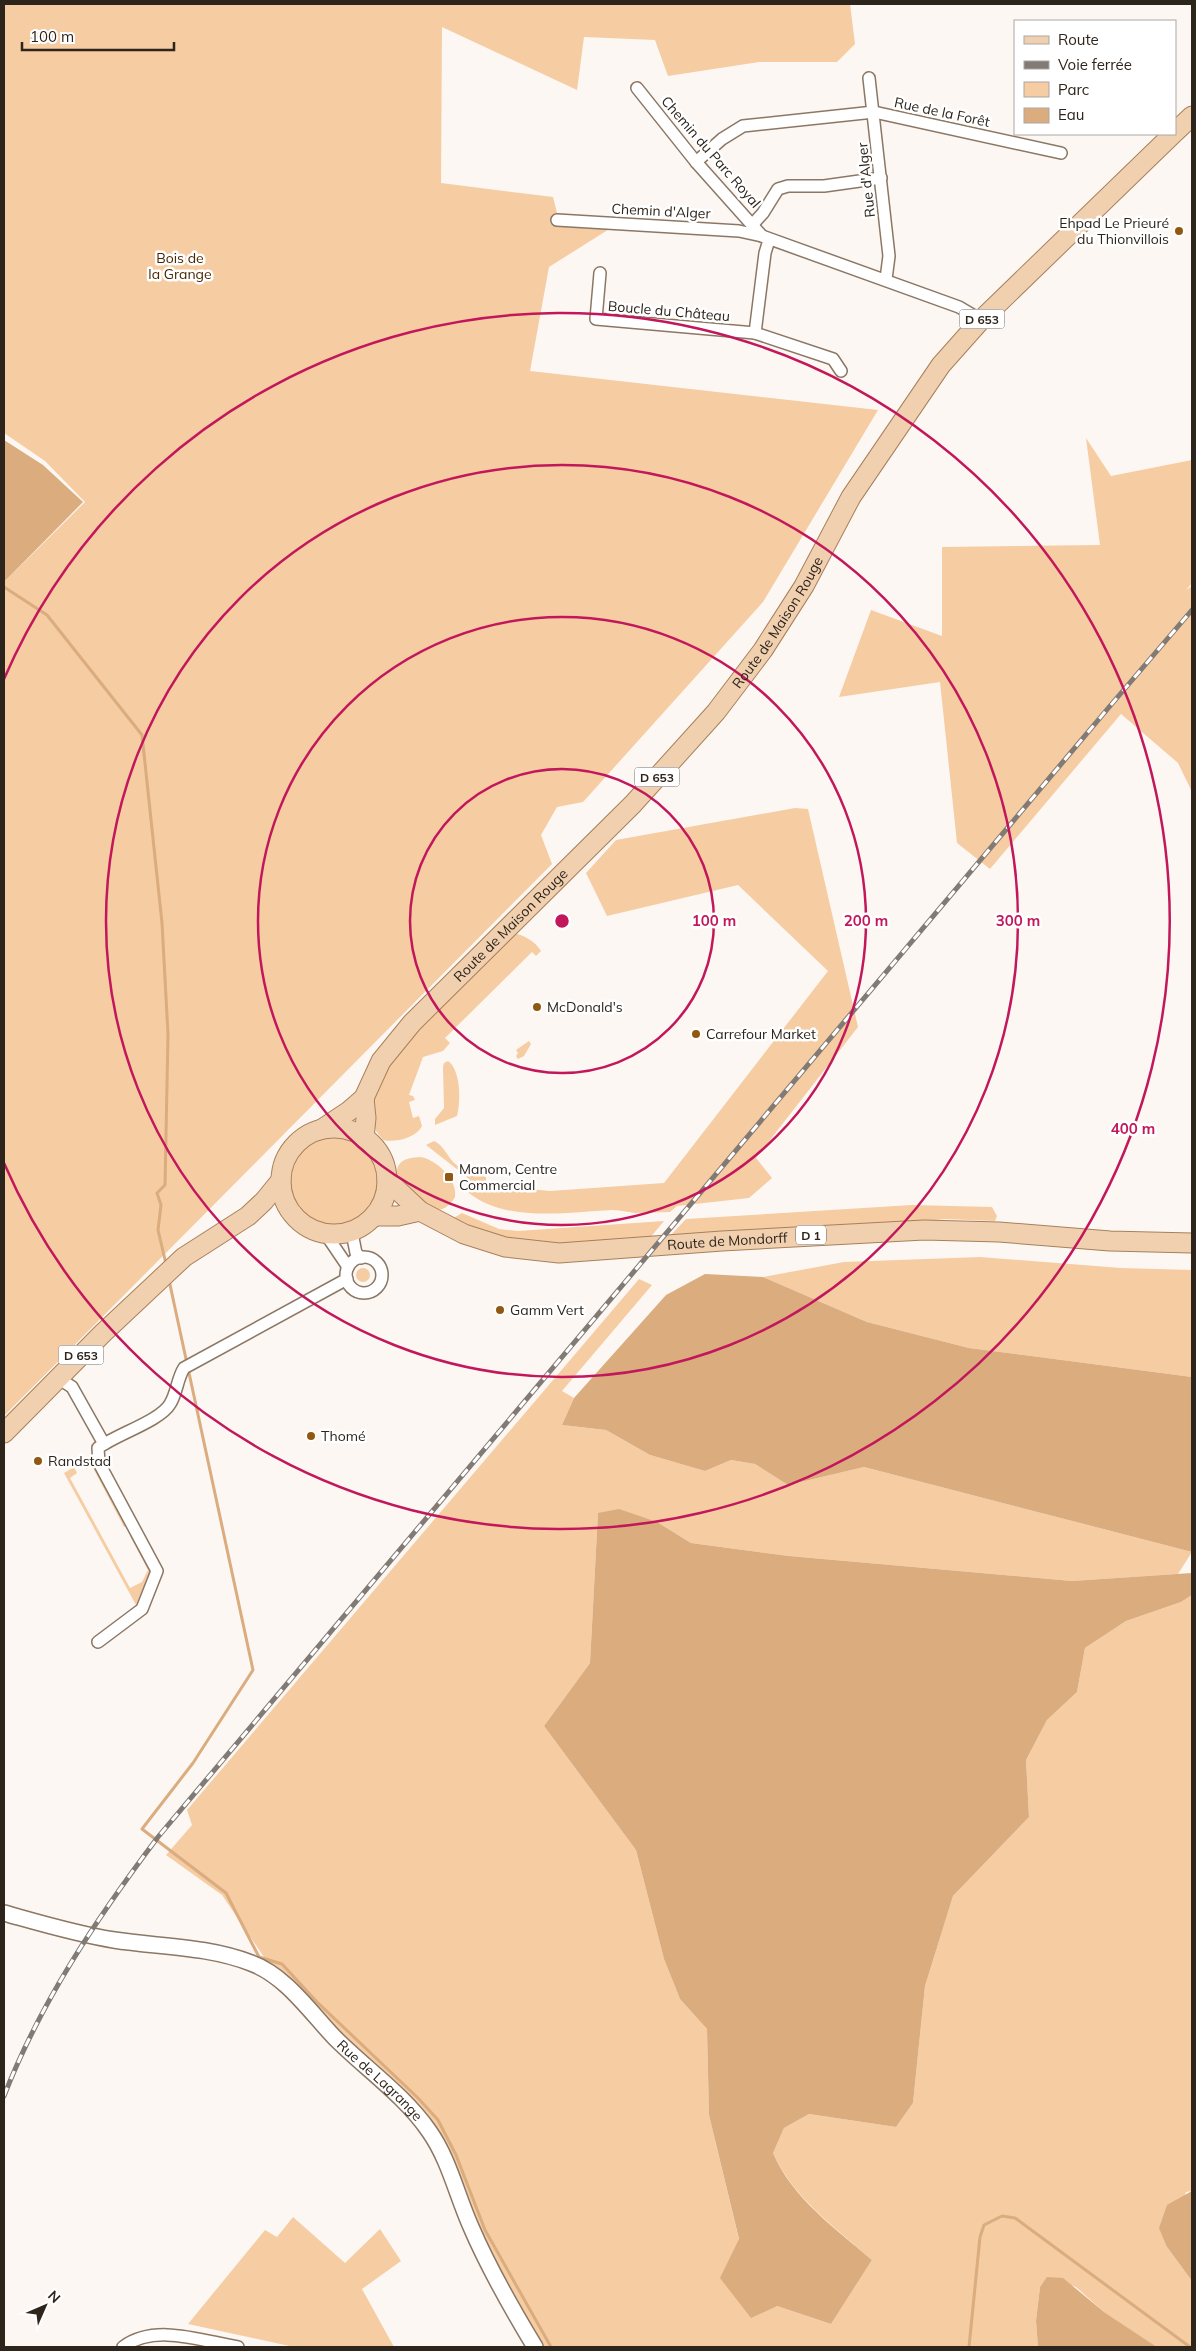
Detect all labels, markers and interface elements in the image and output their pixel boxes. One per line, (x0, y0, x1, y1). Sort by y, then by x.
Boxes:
scale bar (22, 20, 175, 52)
legend (1014, 20, 1176, 135)
text: 100 m (30, 27, 74, 46)
text: Route (1058, 30, 1099, 49)
text: Voie ferrée (1058, 55, 1132, 74)
text: Parc (1058, 80, 1089, 99)
street label: Chemin du Parc Royal (658, 92, 764, 212)
street label: Rue de la Forêt (893, 93, 991, 131)
text: Eau (1058, 105, 1084, 124)
street label: Rue d'Alger (853, 141, 879, 218)
street label: Chemin d'Alger (611, 199, 712, 223)
place label: Ehpad Le Prieuré du Thionvillois (1059, 214, 1169, 248)
marker: Ehpad Le Prieuré du Thionvillois (1173, 225, 1185, 237)
park label: Bois de la Grange (148, 249, 212, 283)
street label: Boucle du Château (607, 297, 731, 325)
road number: D 653 (960, 310, 1004, 328)
street label: Route de Maison Rouge (728, 554, 827, 692)
road number: D 653 (634, 768, 680, 786)
street label: Route de Maison Rouge (450, 865, 572, 986)
text: 100 m (692, 911, 736, 930)
text: 200 m (844, 911, 888, 930)
text: 300 m (996, 911, 1040, 930)
centre of rings (553, 912, 571, 930)
place label: McDonald's (547, 998, 623, 1016)
marker: McDonald's (531, 1001, 543, 1013)
place label: Carrefour Market (706, 1025, 816, 1043)
marker: Carrefour Market (690, 1028, 702, 1040)
text: 400 m (1111, 1119, 1155, 1138)
place label: Manom, Centre Commercial (459, 1160, 557, 1194)
marker: Manom, Centre Commercial (443, 1171, 455, 1183)
road number: D 1 (796, 1226, 826, 1244)
street label: Route de Mondorff (666, 1228, 788, 1254)
place label: Gamm Vert (510, 1301, 584, 1319)
marker: Gamm Vert (494, 1304, 506, 1316)
road number: D 653 (58, 1346, 104, 1364)
place label: Thomé (321, 1427, 366, 1445)
marker: Thomé (305, 1430, 317, 1442)
place label: Randstad (48, 1452, 111, 1470)
marker: Randstad (32, 1455, 44, 1467)
street label: Rue de Lagrange (333, 2036, 427, 2125)
north arrow (20, 2281, 70, 2331)
text: N (44, 2287, 64, 2307)

